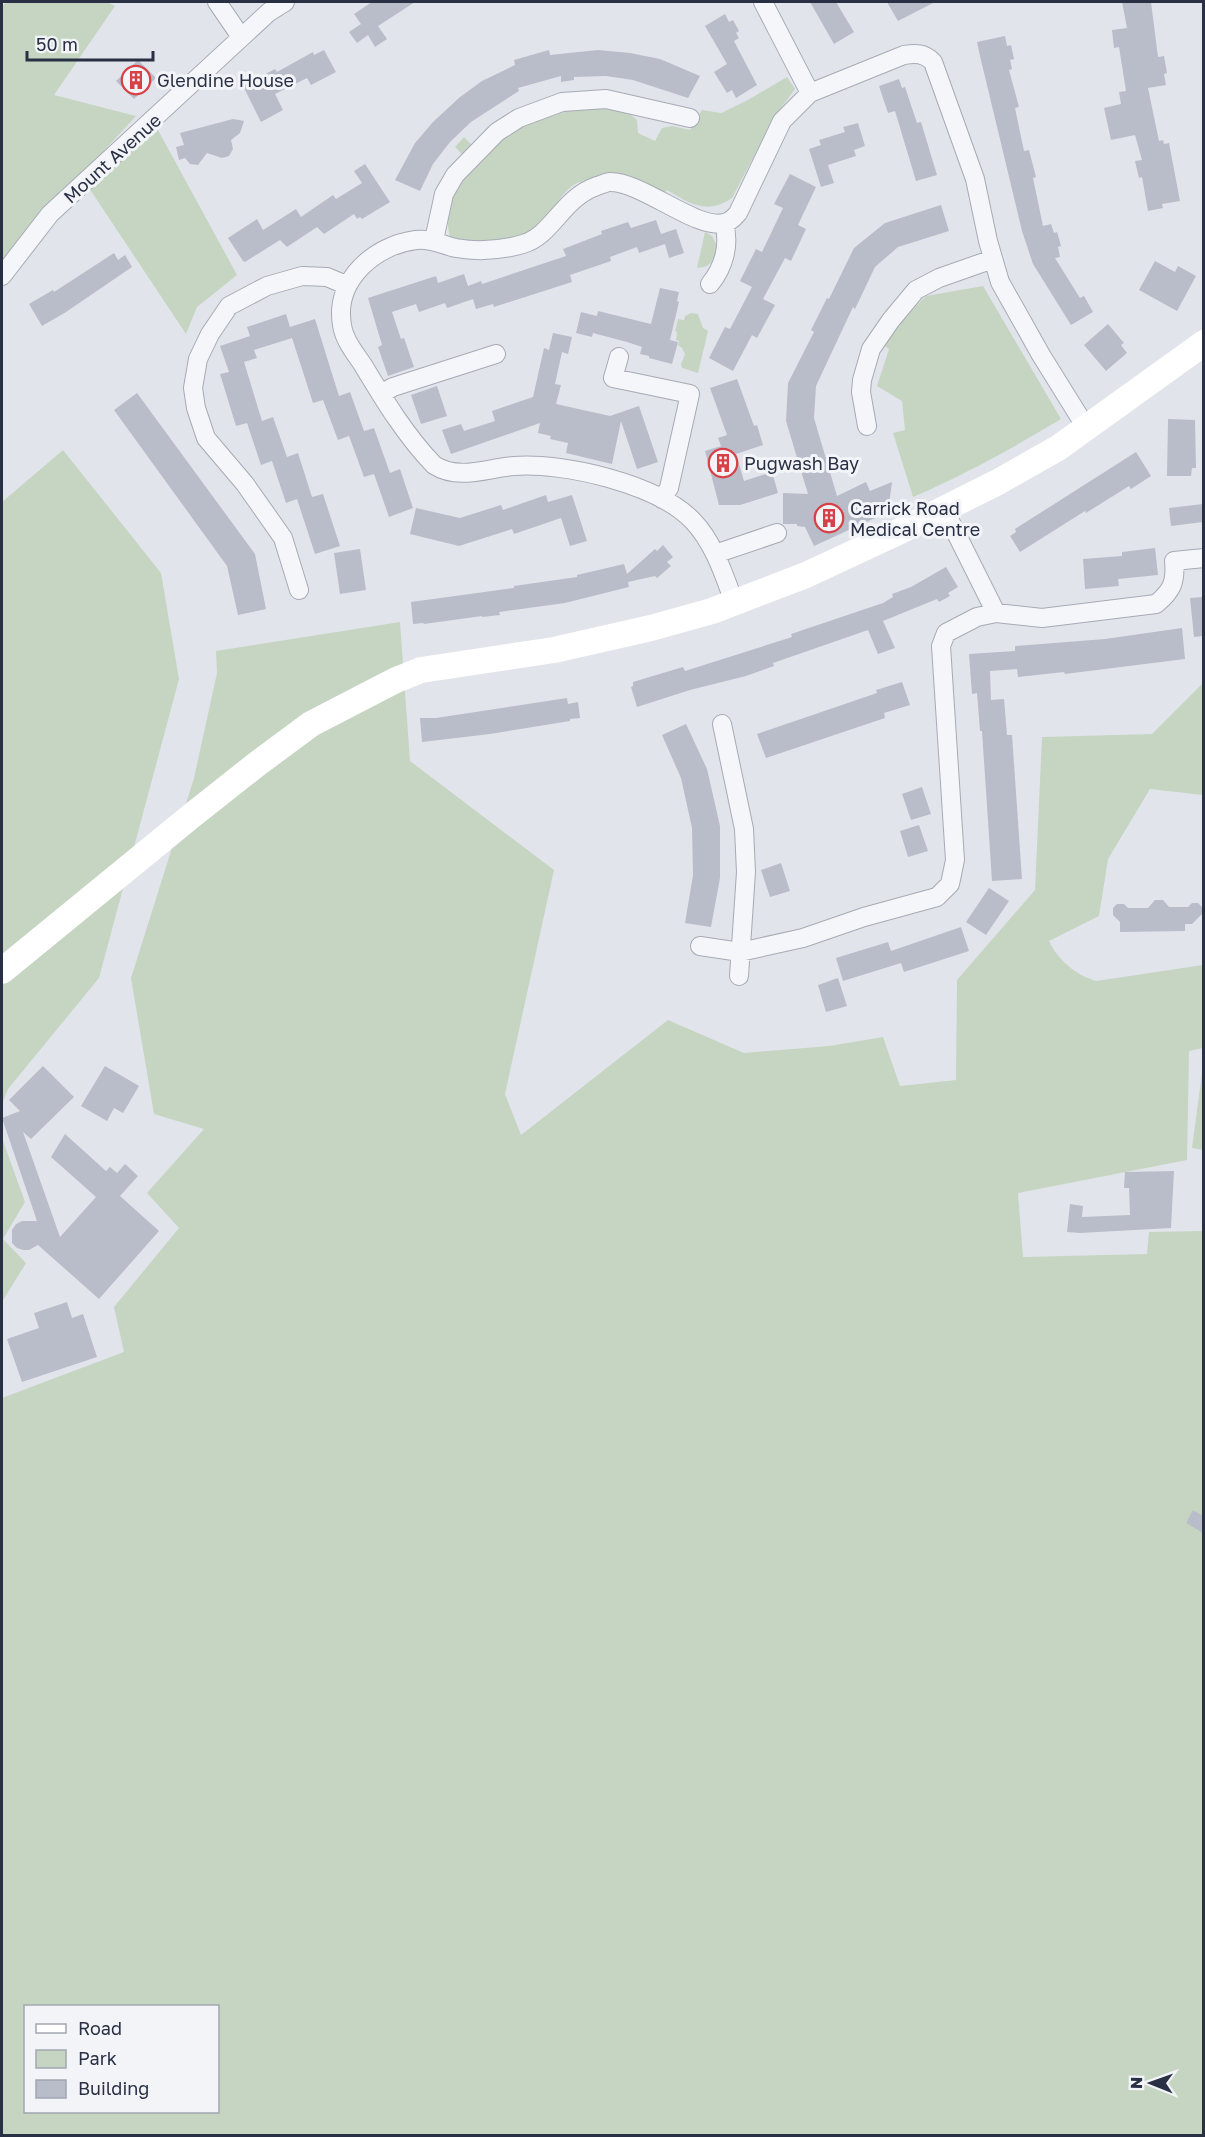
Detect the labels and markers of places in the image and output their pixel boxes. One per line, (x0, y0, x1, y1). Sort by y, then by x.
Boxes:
building icon: Glendine House (120, 64, 152, 96)
place label: Glendine House (157, 69, 294, 91)
building icon: Pugwash Bay (707, 447, 739, 479)
place label: Pugwash Bay (744, 452, 859, 474)
place label: Carrick Road Medical Centre (850, 497, 980, 540)
building icon: Carrick Road Medical Centre (813, 502, 845, 534)

